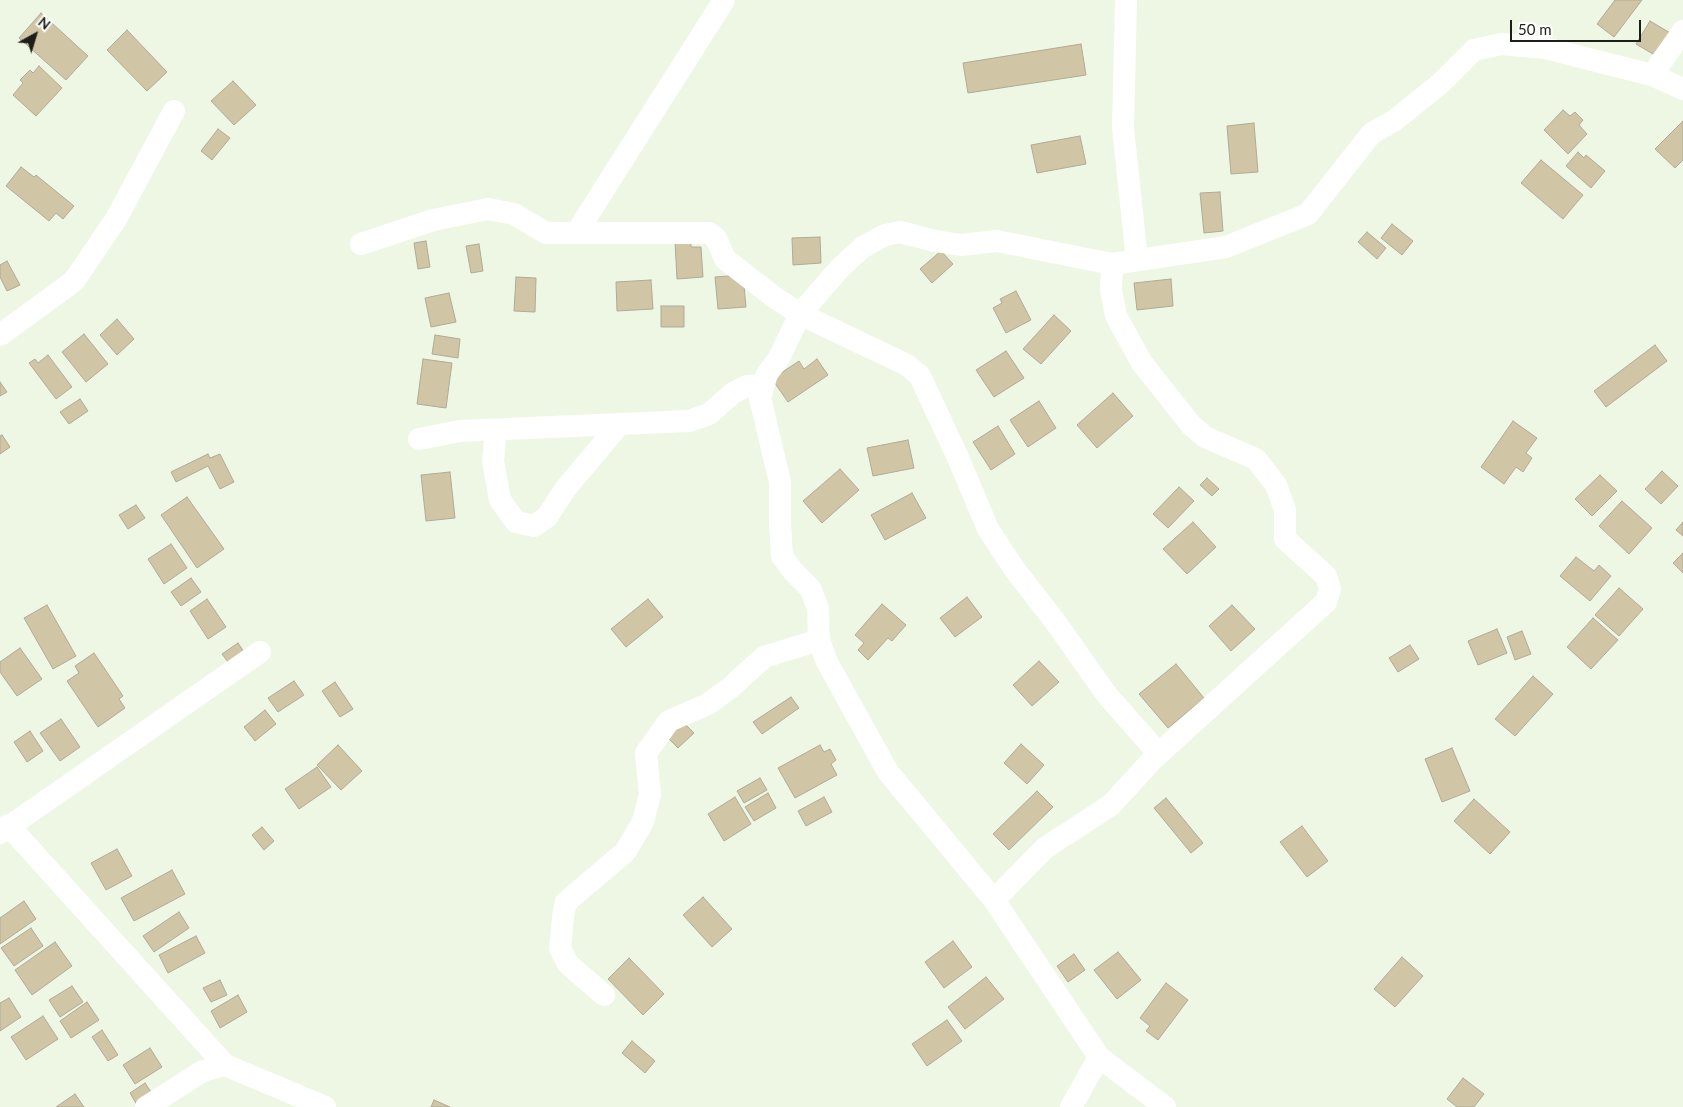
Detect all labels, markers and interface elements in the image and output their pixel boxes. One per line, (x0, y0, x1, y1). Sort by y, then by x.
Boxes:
north arrow (10, 10, 60, 60)
scale bar (1513, 10, 1644, 42)
text: N (35, 13, 54, 33)
text: 50 m (1518, 20, 1552, 38)

